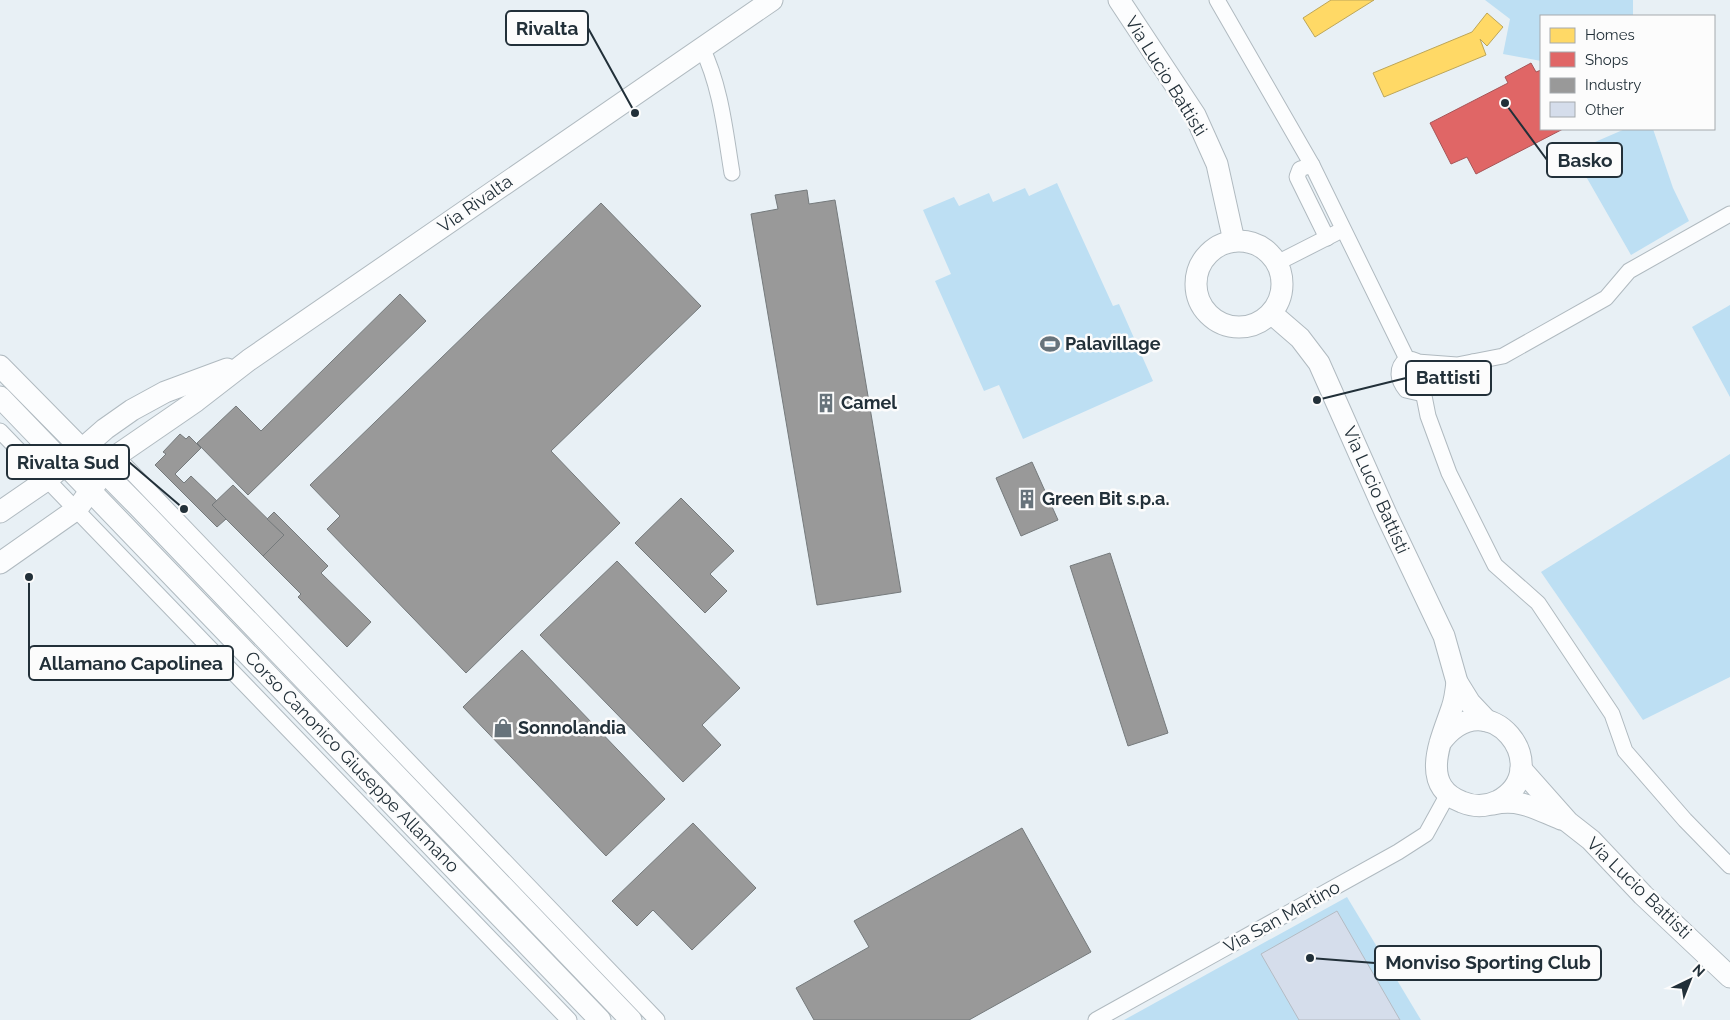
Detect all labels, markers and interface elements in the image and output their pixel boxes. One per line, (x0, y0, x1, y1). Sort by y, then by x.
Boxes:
callout: Rivalta (506, 11, 588, 45)
street label: Via Lucio Battisti (1121, 12, 1212, 139)
legend (1540, 15, 1715, 130)
text: Rivalta (516, 17, 578, 39)
text: Homes (1585, 26, 1635, 44)
text: Shops (1585, 51, 1628, 69)
text: Industry (1585, 76, 1641, 94)
text: Other (1585, 101, 1625, 119)
callout: Basko (1547, 143, 1622, 177)
text: Basko (1558, 149, 1612, 171)
street label: Via Rivalta (433, 170, 516, 237)
sports icon: Palavillage (1039, 333, 1061, 355)
place label: Palavillage (1065, 333, 1161, 354)
callout: Battisti (1406, 361, 1491, 395)
text: Battisti (1416, 366, 1480, 388)
building icon: Camel (815, 392, 837, 414)
place label: Camel (841, 392, 897, 413)
street label: Via Lucio Battisti (1339, 423, 1414, 557)
callout: Rivalta Sud (7, 445, 129, 479)
text: Rivalta Sud (17, 451, 119, 473)
building icon: Green Bit s.p.a. (1016, 488, 1038, 510)
place label: Green Bit s.p.a. (1042, 488, 1170, 509)
callout: Allamano Capolinea (29, 646, 233, 680)
street label: Corso Canonico Giuseppe Allamano (241, 647, 464, 877)
text: Allamano Capolinea (39, 652, 223, 674)
shop icon: Sonnolandia (492, 717, 514, 739)
place label: Sonnolandia (518, 717, 626, 738)
street label: Via Lucio Battisti (1583, 832, 1696, 943)
street label: Via San Martino (1220, 876, 1344, 957)
callout: Monviso Sporting Club (1375, 946, 1601, 980)
text: Monviso Sporting Club (1385, 951, 1591, 973)
north arrow (1665, 955, 1715, 1005)
text: N (1690, 961, 1708, 980)

